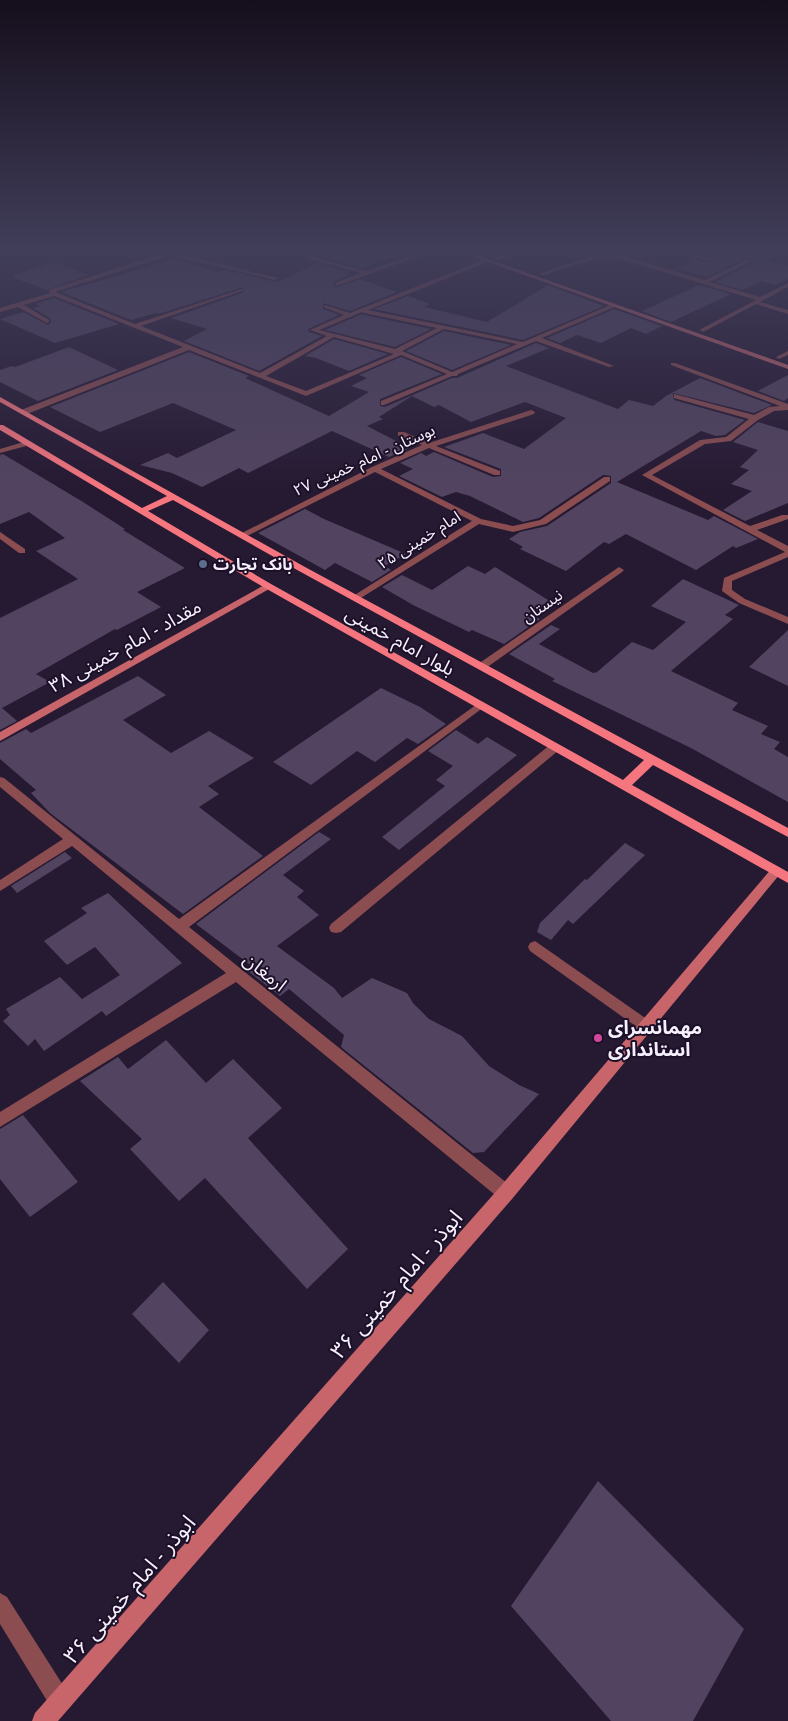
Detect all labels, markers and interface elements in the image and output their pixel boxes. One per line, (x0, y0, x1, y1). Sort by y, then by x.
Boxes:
street label: بوستان - امام خمینی ۲۷ (289, 418, 439, 503)
street label: امام خمینی ۲۵ (373, 505, 466, 576)
place label: بانک تجارت (213, 553, 293, 576)
marker: بانک تجارت (197, 558, 209, 570)
street label: نیستان (517, 584, 567, 628)
street label: مقداد - امام خمینی ۳۸ (44, 593, 207, 700)
street label: بلوار امام خمینی (340, 600, 460, 683)
street label: ارمغان (237, 946, 293, 998)
place label: مهمانسرای استانداری (608, 1014, 702, 1063)
marker: مهمانسرای استانداری (592, 1032, 604, 1044)
street label: ابوذر - امام خمینی ۳۶ (322, 1203, 470, 1366)
street label: ابوذر - امام خمینی ۳۶ (55, 1508, 203, 1671)

